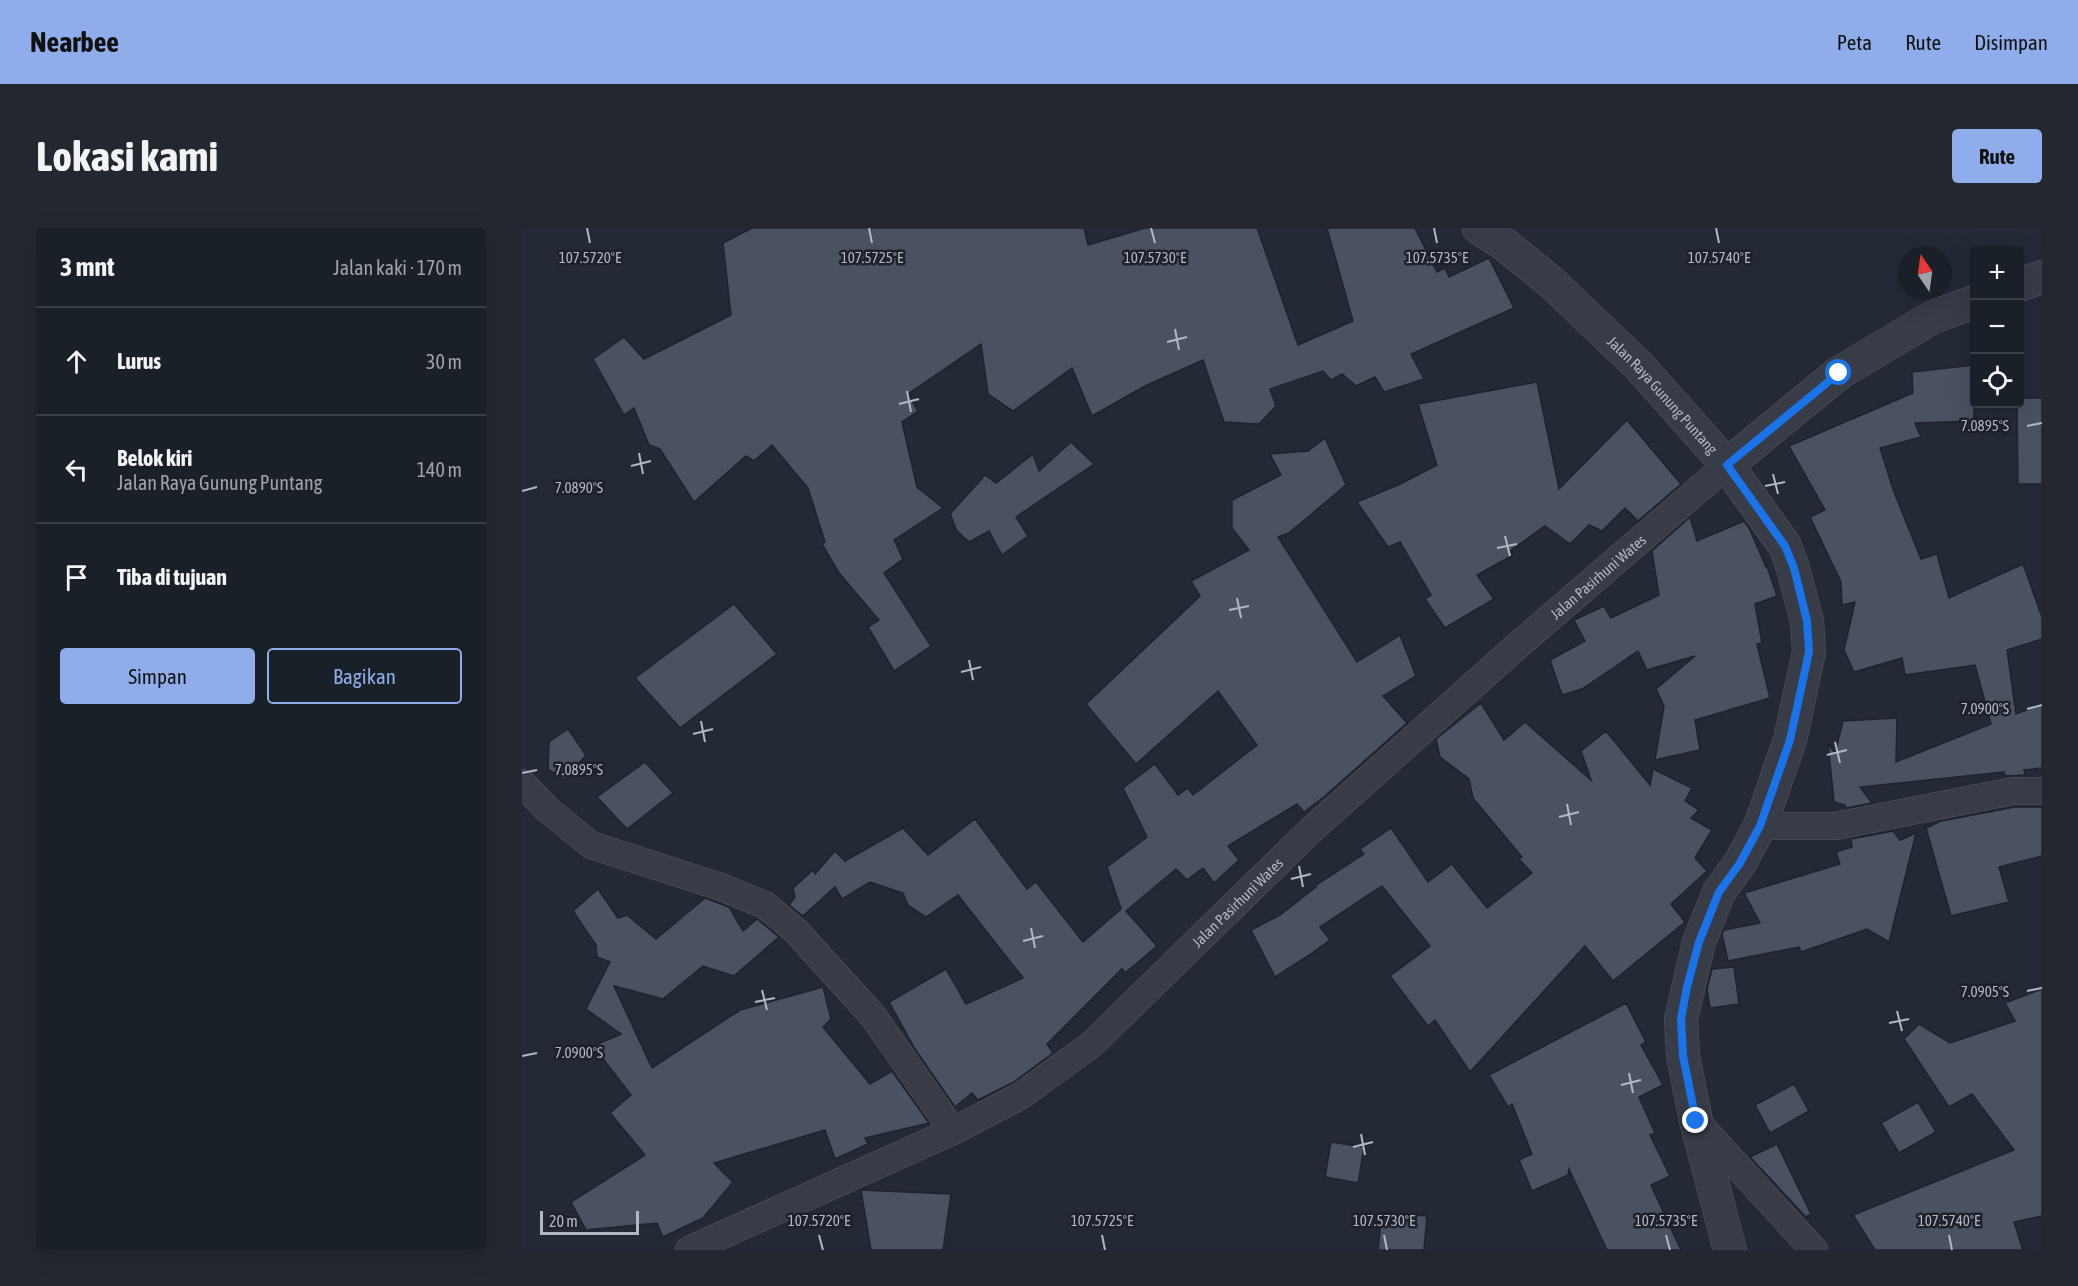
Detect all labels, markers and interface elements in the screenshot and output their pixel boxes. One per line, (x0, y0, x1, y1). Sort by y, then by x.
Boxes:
text: Nearbee (30, 26, 119, 58)
text: Peta (1837, 30, 1872, 54)
text: Rute (1905, 30, 1941, 54)
text: Disimpan (1974, 30, 2048, 54)
button: Rute (1952, 129, 2042, 183)
text: Lokasi kami (36, 132, 218, 180)
north arrow (1898, 246, 1952, 300)
map controls (1970, 246, 2024, 408)
button: + (1970, 246, 2024, 300)
text: 107.5720°E (559, 249, 622, 266)
text: 107.5725°E (841, 249, 904, 266)
text: 107.5730°E (1124, 249, 1187, 266)
text: 107.5735°E (1406, 249, 1469, 266)
text: 107.5740°E (1688, 249, 1751, 266)
text: 3 mnt (60, 252, 115, 282)
text: Jalan kaki · 170 m (333, 256, 462, 279)
button: − (1970, 300, 2024, 354)
street label: Jalan Raya Gunung Puntang (1604, 332, 1722, 457)
icon: ahead (60, 345, 93, 378)
text: Lurus (117, 348, 161, 374)
text: 30 m (426, 350, 462, 373)
button: locate (1970, 354, 2024, 408)
route start (1825, 359, 1851, 385)
text: 7.0895°S (1961, 417, 2009, 434)
text: Belok kiri (117, 445, 192, 471)
icon: left (60, 453, 93, 486)
text: 140 m (417, 458, 462, 481)
text: Jalan Raya Gunung Puntang (117, 471, 322, 494)
text: 7.0890°S (555, 479, 603, 496)
street label: Jalan Pasirhuni Wates (1547, 531, 1649, 622)
icon: arrive (60, 561, 93, 594)
text: Tiba di tujuan (117, 564, 227, 590)
button: Simpan (60, 648, 255, 704)
button: Bagikan (267, 648, 462, 704)
text: 7.0900°S (1961, 700, 2009, 717)
text: 7.0895°S (555, 761, 603, 778)
street label: Jalan Pasirhuni Wates (1188, 854, 1286, 950)
text: 7.0905°S (1961, 983, 2009, 1000)
text: 7.0900°S (555, 1044, 603, 1061)
route end (1682, 1107, 1708, 1133)
scale bar (540, 1208, 639, 1236)
text: 20 m (549, 1212, 578, 1230)
text: 107.5720°E (788, 1212, 851, 1229)
text: 107.5725°E (1071, 1212, 1134, 1229)
text: 107.5730°E (1353, 1212, 1416, 1229)
text: 107.5735°E (1635, 1212, 1698, 1229)
text: 107.5740°E (1918, 1212, 1981, 1229)

